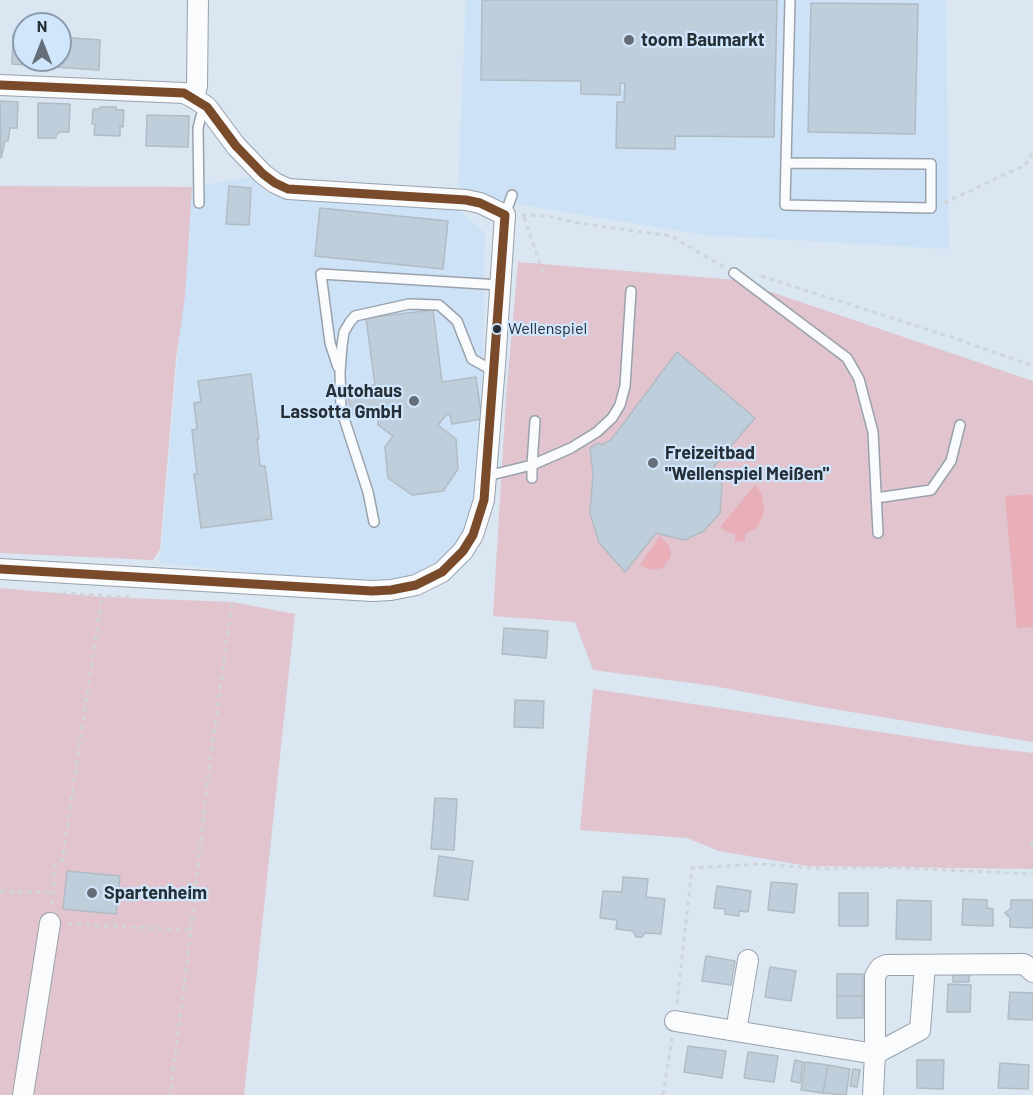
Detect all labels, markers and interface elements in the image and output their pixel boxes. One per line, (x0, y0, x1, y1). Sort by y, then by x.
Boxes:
north arrow (12, 12, 72, 72)
text: N (37, 16, 47, 35)
place label: toom Baumarkt (641, 29, 765, 51)
marker: toom Baumarkt (622, 33, 636, 47)
place label: Wellenspiel (508, 319, 587, 339)
marker: Wellenspiel (491, 323, 503, 335)
place label: Autohaus Lassotta GmbH (280, 380, 402, 422)
marker: Autohaus Lassotta GmbH (407, 394, 421, 408)
place label: Freizeitbad "Wellenspiel Meißen" (665, 442, 829, 484)
marker: Freizeitbad "Wellenspiel Meißen" (646, 456, 660, 470)
place label: Spartenheim (104, 882, 207, 904)
marker: Spartenheim (85, 886, 99, 900)

